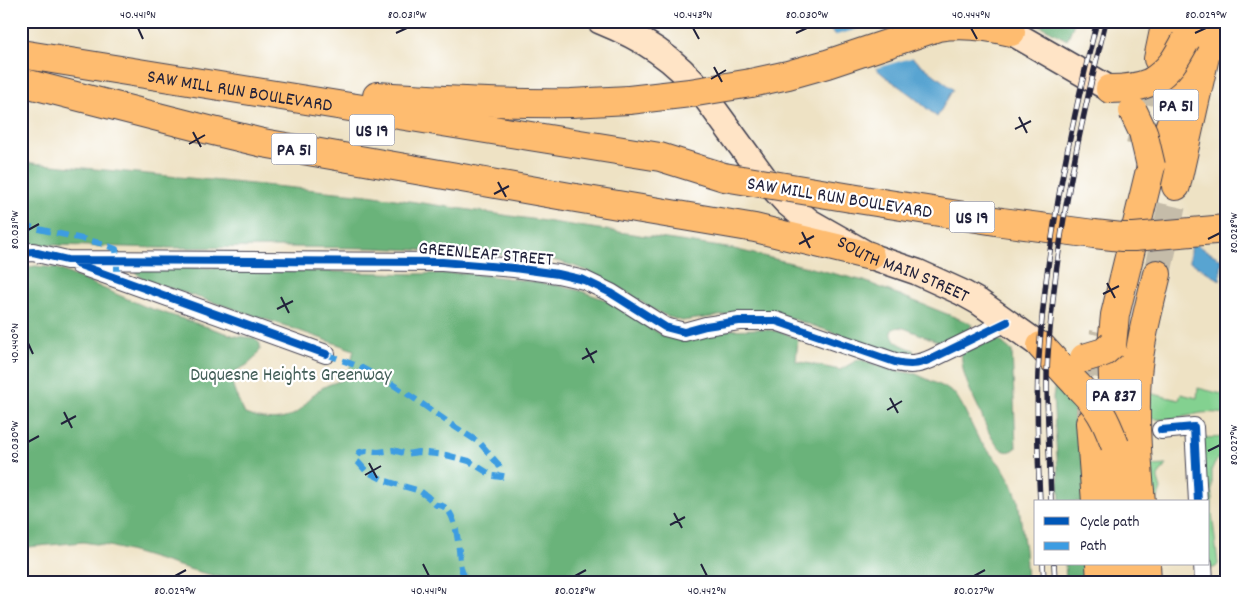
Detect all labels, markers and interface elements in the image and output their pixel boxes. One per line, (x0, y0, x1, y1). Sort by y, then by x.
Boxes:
text: 40.441°N (120, 7, 156, 24)
text: 80.031°W (388, 7, 426, 24)
text: 40.443°N (674, 7, 712, 24)
text: 80.030°W (786, 7, 828, 24)
text: 40.444°N (952, 7, 990, 24)
text: 80.029°W (1185, 7, 1227, 24)
street label: SAW MILL RUN BOULEVARD (145, 65, 334, 121)
road number: PA 51 (1154, 90, 1198, 120)
road number: US 19 (350, 114, 394, 146)
road number: PA 51 (272, 134, 316, 164)
street label: SAW MILL RUN BOULEVARD (745, 171, 934, 227)
road number: US 19 (950, 202, 994, 232)
text: 80.031°W (7, 211, 24, 249)
text: 80.028°W (1226, 213, 1243, 253)
street label: SOUTH MAIN STREET (831, 230, 974, 311)
street label: GREENLEAF STREET (417, 236, 555, 275)
text: 40.440°N (7, 323, 24, 363)
park label: Duquesne Heights Greenway (190, 363, 392, 390)
road number: PA 837 (1086, 380, 1142, 410)
text: 80.030°W (7, 421, 24, 463)
text: 80.027°W (1226, 425, 1243, 465)
legend (1034, 500, 1210, 566)
text: Cycle path (1080, 512, 1140, 534)
text: Path (1080, 536, 1106, 558)
text: 80.029°W (154, 583, 196, 600)
text: 40.441°N (411, 583, 447, 600)
text: 80.028°W (555, 583, 595, 600)
text: 40.442°N (688, 583, 726, 600)
text: 80.027°W (954, 583, 994, 600)

